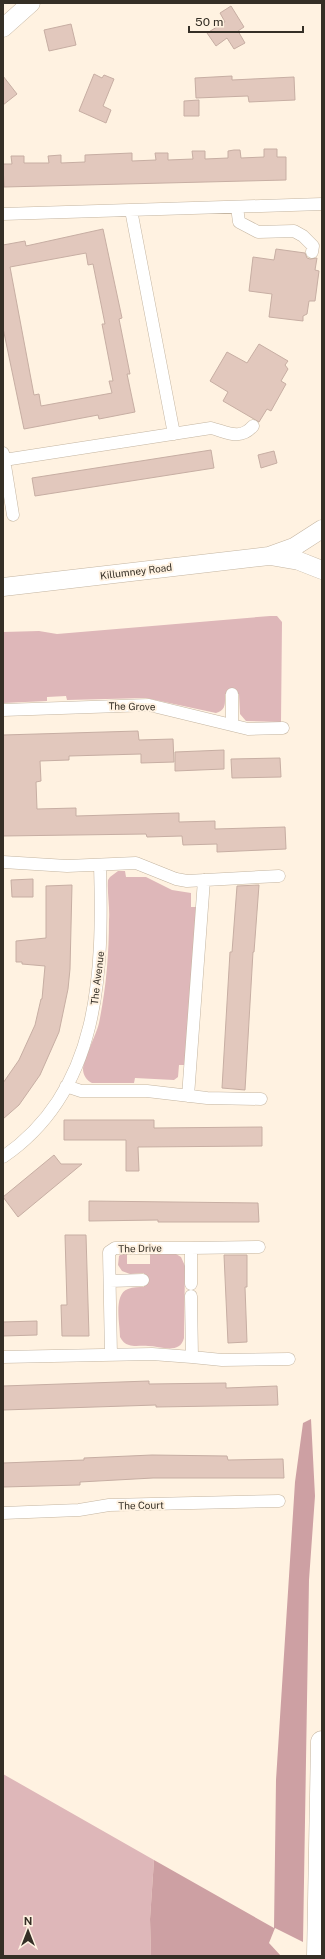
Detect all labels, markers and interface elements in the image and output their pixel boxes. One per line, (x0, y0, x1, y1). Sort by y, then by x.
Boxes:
scale bar (189, 8, 303, 34)
text: 50 m (195, 15, 223, 29)
street label: Killumney Road (99, 561, 173, 581)
street label: The Grove (108, 700, 156, 712)
street label: The Avenue (88, 950, 106, 1006)
street label: The Drive (118, 1242, 162, 1254)
street label: The Court (118, 1499, 164, 1511)
north arrow (8, 1911, 48, 1951)
text: N (24, 1915, 32, 1927)

